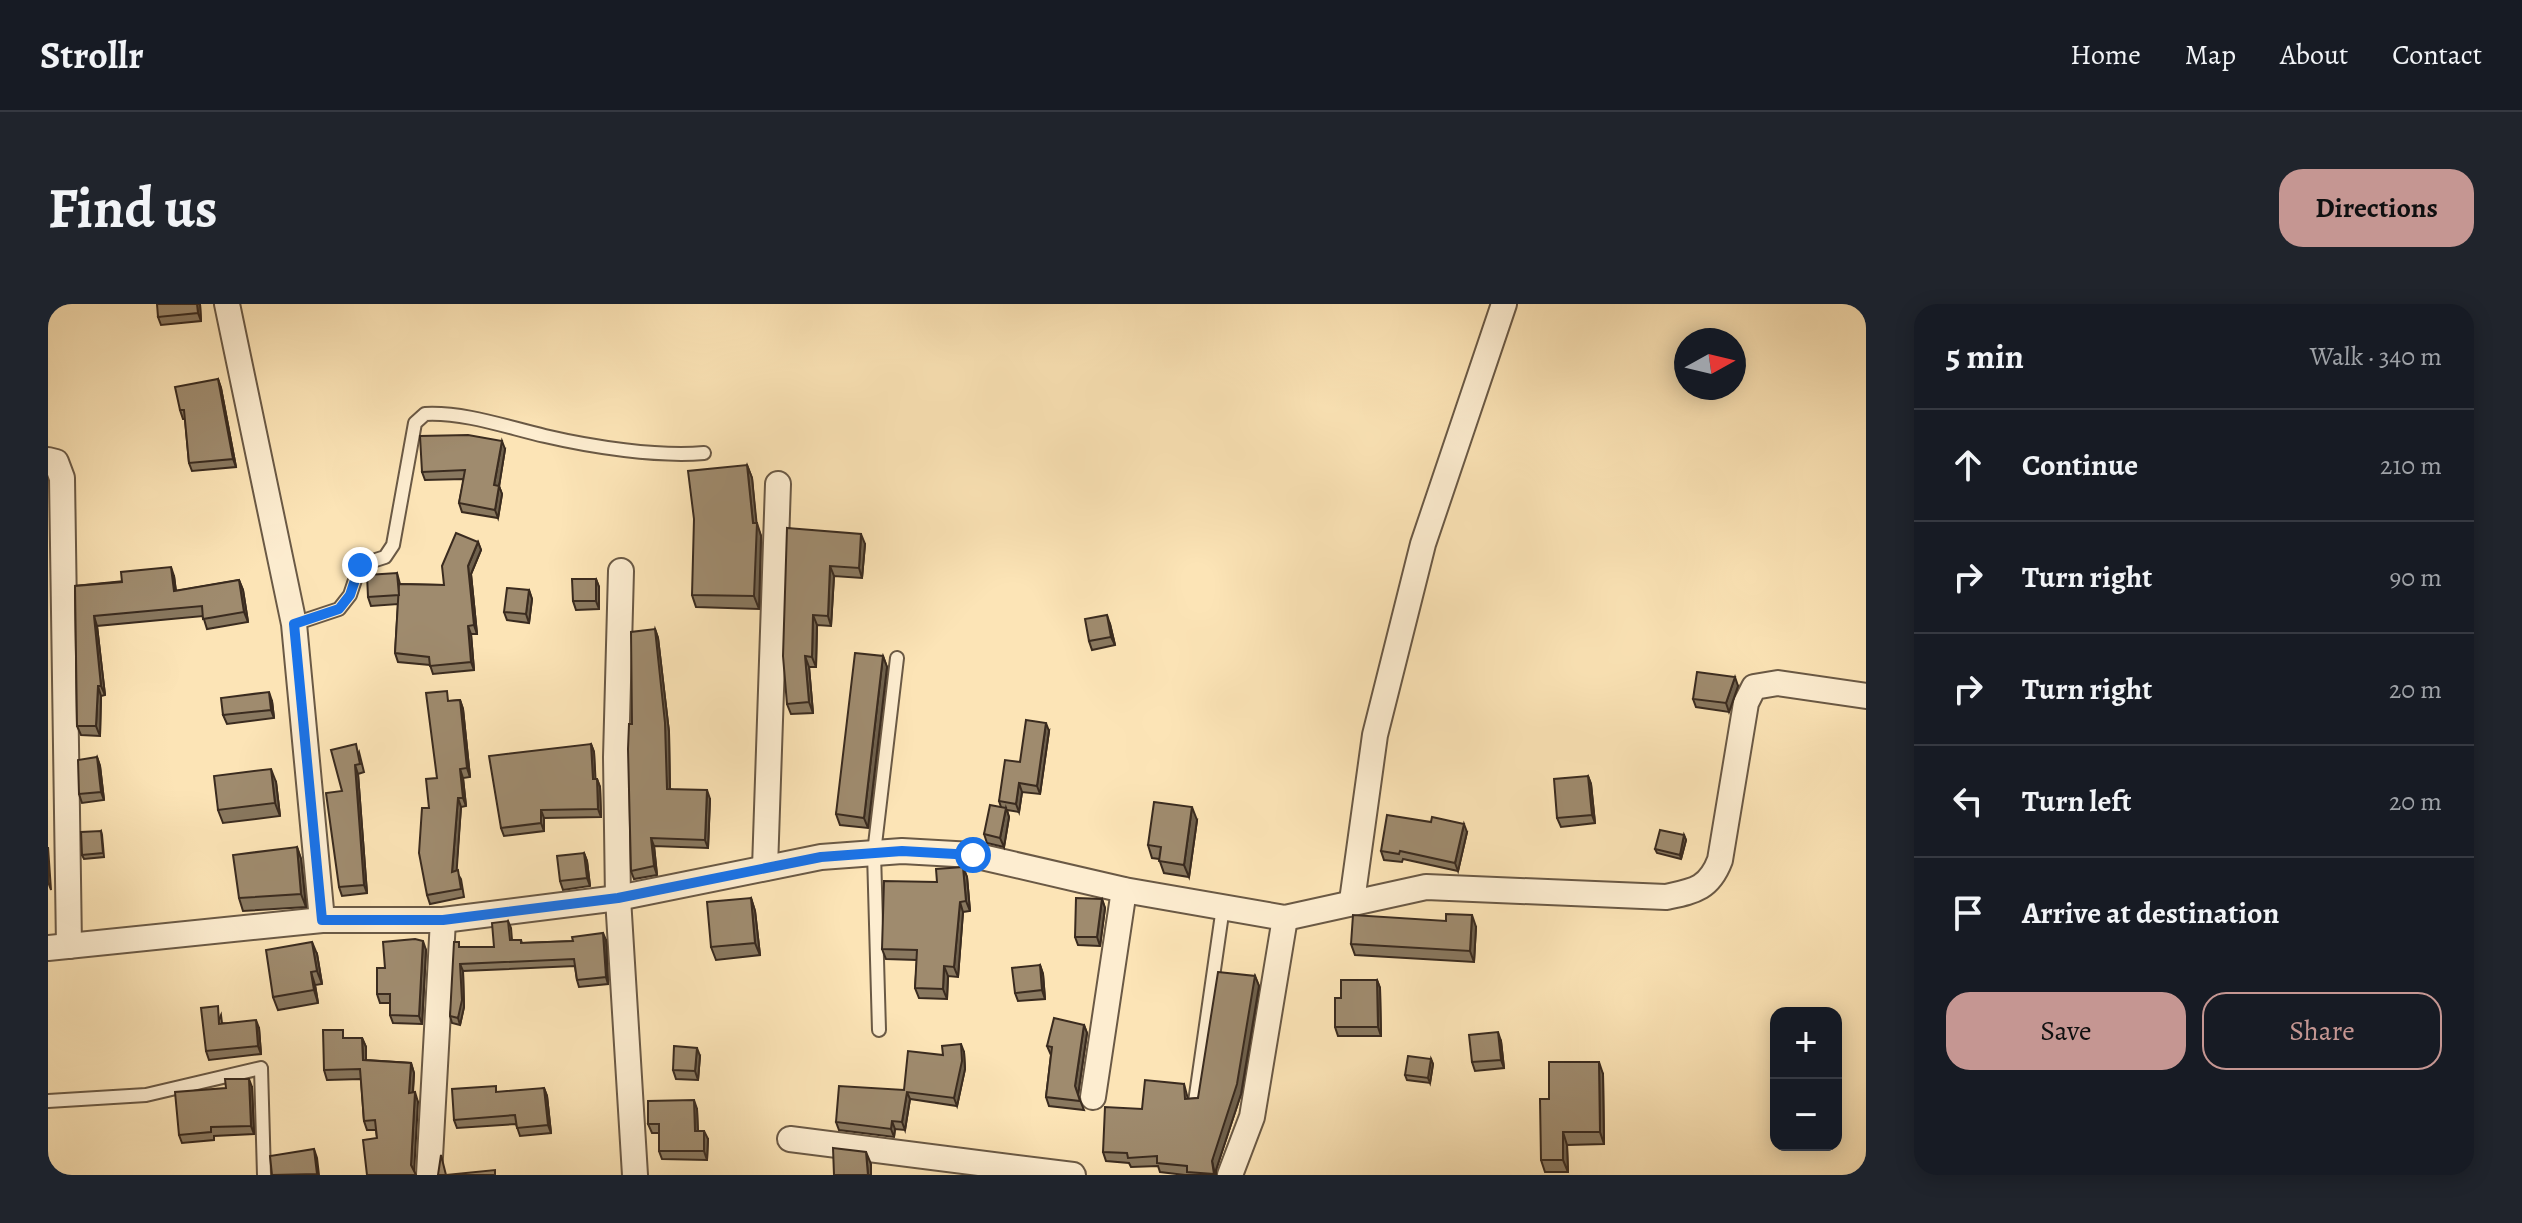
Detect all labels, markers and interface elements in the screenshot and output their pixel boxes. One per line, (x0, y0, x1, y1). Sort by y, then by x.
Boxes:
text: Strollr (40, 29, 144, 81)
text: Home (2070, 36, 2141, 74)
text: Map (2185, 36, 2236, 74)
text: About (2280, 36, 2348, 74)
text: Contact (2392, 36, 2482, 74)
button: Directions (2279, 169, 2474, 247)
text: Find us (48, 170, 218, 246)
north arrow (1674, 328, 1746, 400)
text: 5 min (1946, 333, 2024, 380)
text: Walk · 340 m (2310, 339, 2442, 374)
icon: ahead (1946, 443, 1990, 487)
text: Continue (2022, 445, 2138, 485)
text: 210 m (2380, 448, 2442, 483)
route end (342, 547, 378, 583)
icon: right (1946, 555, 1990, 599)
text: Turn right (2022, 557, 2152, 597)
text: 90 m (2390, 560, 2442, 595)
icon: right (1946, 667, 1990, 711)
text: Turn right (2022, 669, 2152, 709)
text: 20 m (2389, 672, 2442, 707)
icon: left (1946, 779, 1990, 823)
text: Turn left (2022, 781, 2131, 821)
text: 20 m (2389, 784, 2442, 819)
route start (955, 837, 991, 873)
icon: arrive (1946, 891, 1990, 935)
text: Arrive at destination (2022, 893, 2279, 933)
button: Save (1946, 992, 2186, 1070)
button: Share (2202, 992, 2442, 1070)
map controls (1770, 1007, 1842, 1151)
button: + (1770, 1007, 1842, 1079)
button: − (1770, 1079, 1842, 1151)

